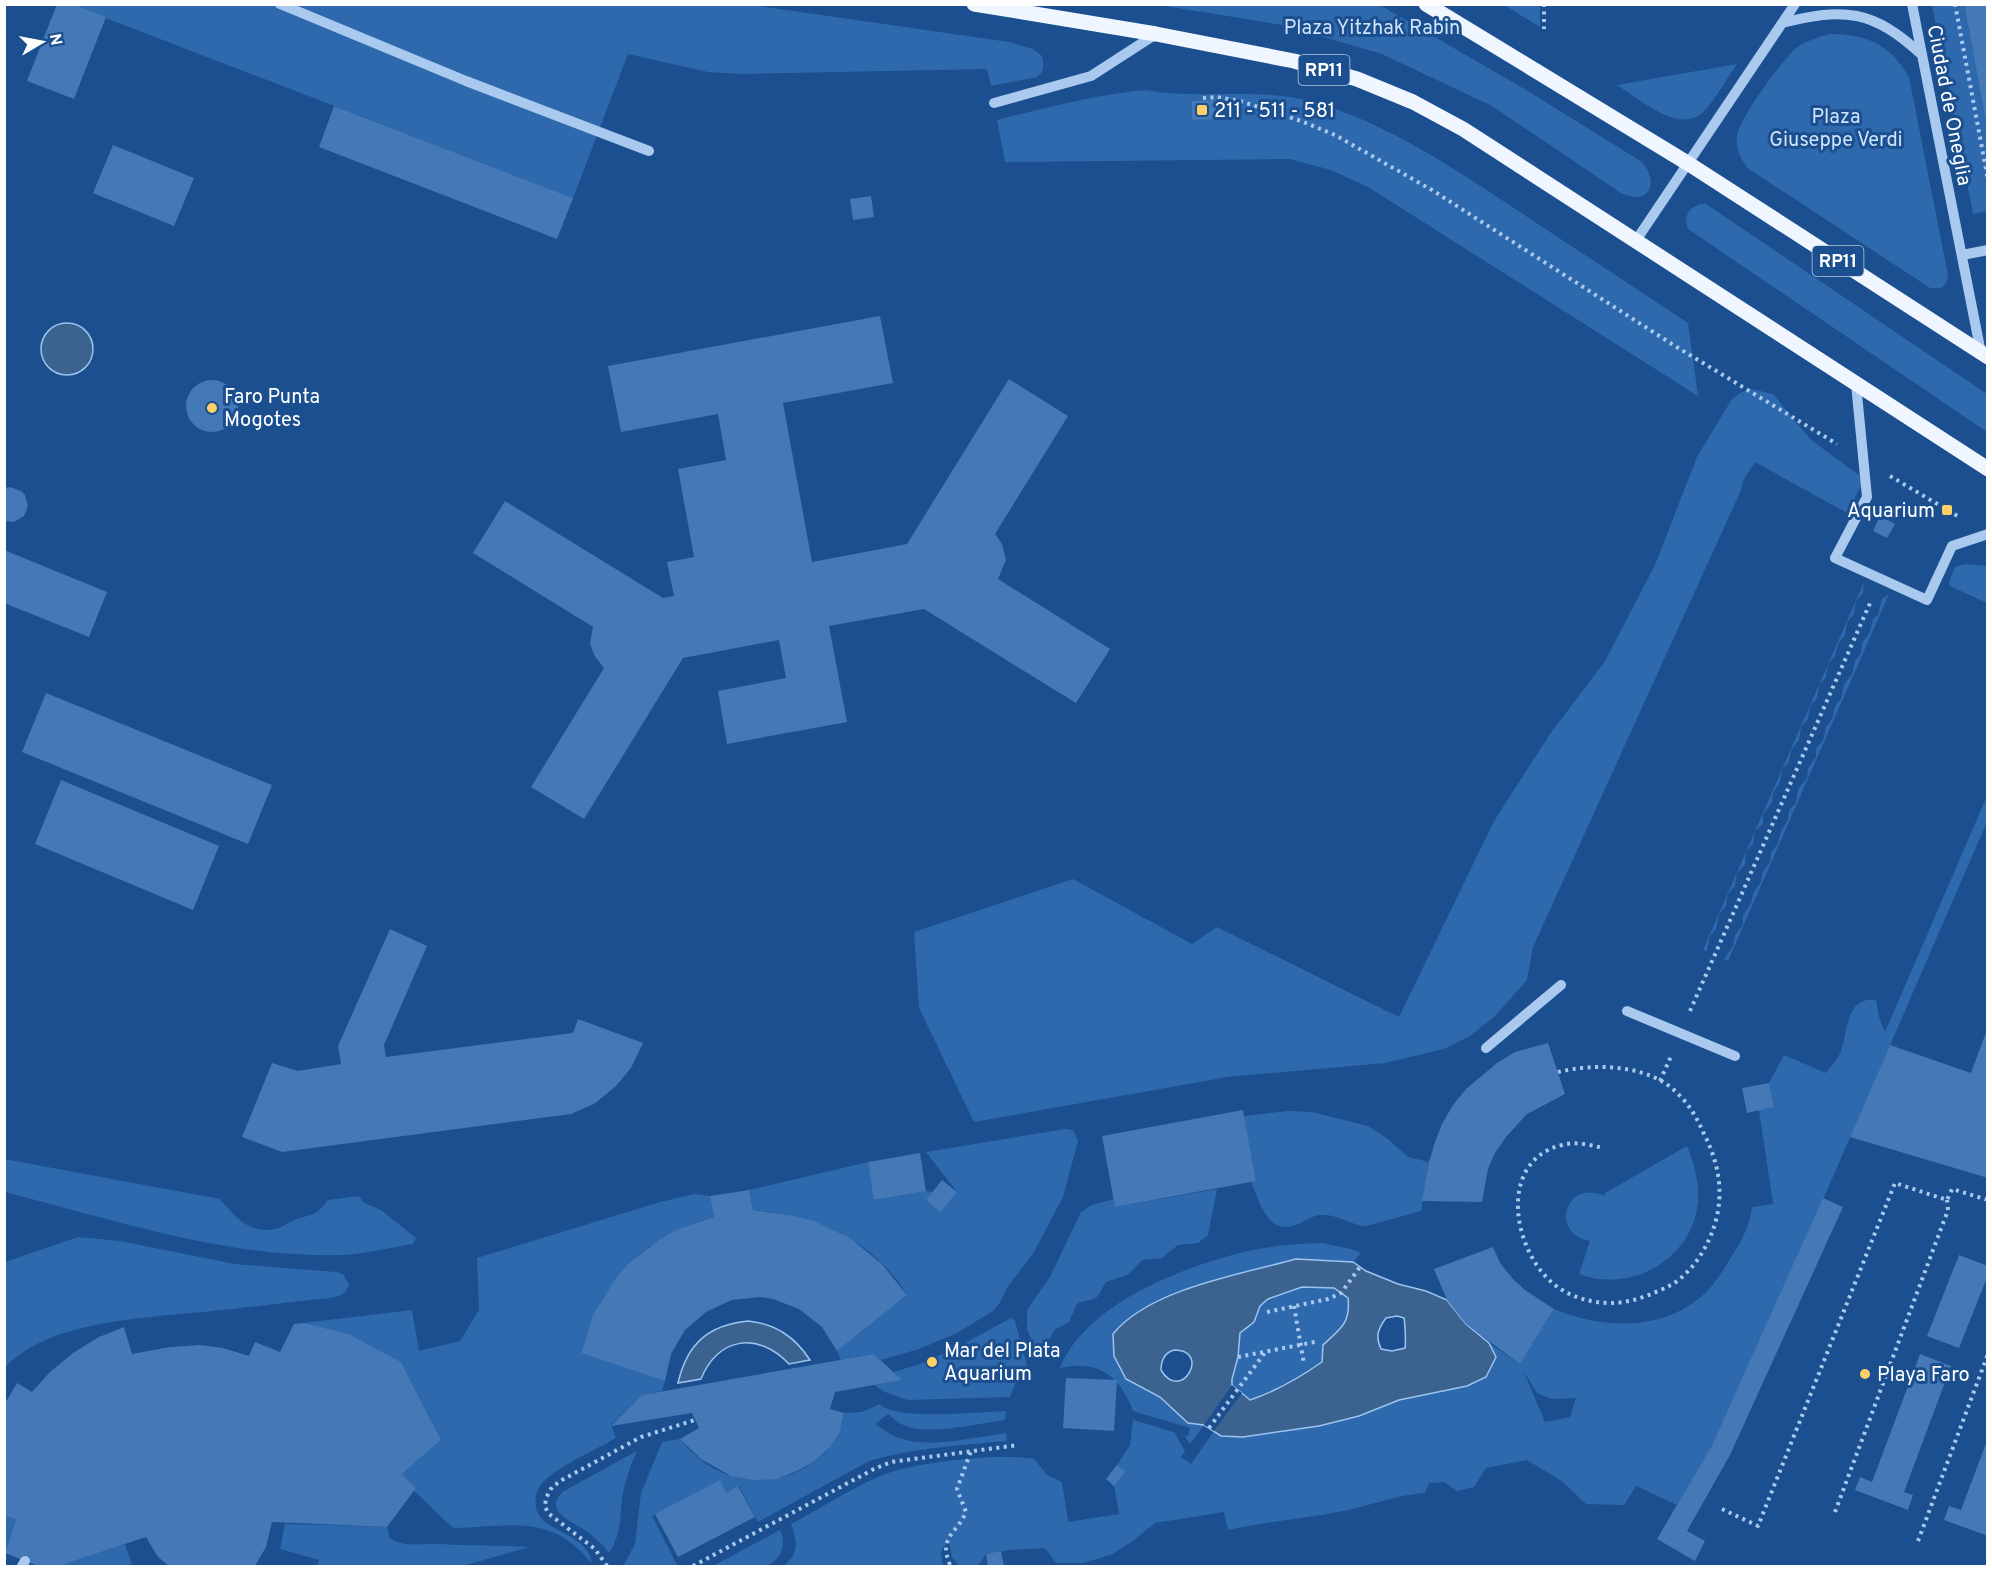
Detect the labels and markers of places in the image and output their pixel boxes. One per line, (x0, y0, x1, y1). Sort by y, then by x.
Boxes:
place label: 211 - 511 - 581 (1214, 99, 1335, 125)
marker: 211 - 511 - 581 (1195, 103, 1209, 117)
place label: Faro Punta Mogotes (224, 385, 320, 434)
marker: Faro Punta Mogotes (205, 401, 219, 415)
place label: Aquarium (1847, 499, 1935, 525)
marker: Aquarium (1940, 503, 1954, 517)
place label: Mar del Plata Aquarium (944, 1339, 1061, 1388)
marker: Mar del Plata Aquarium (925, 1355, 939, 1369)
place label: Playa Faro (1877, 1363, 1970, 1389)
marker: Playa Faro (1858, 1367, 1872, 1381)

